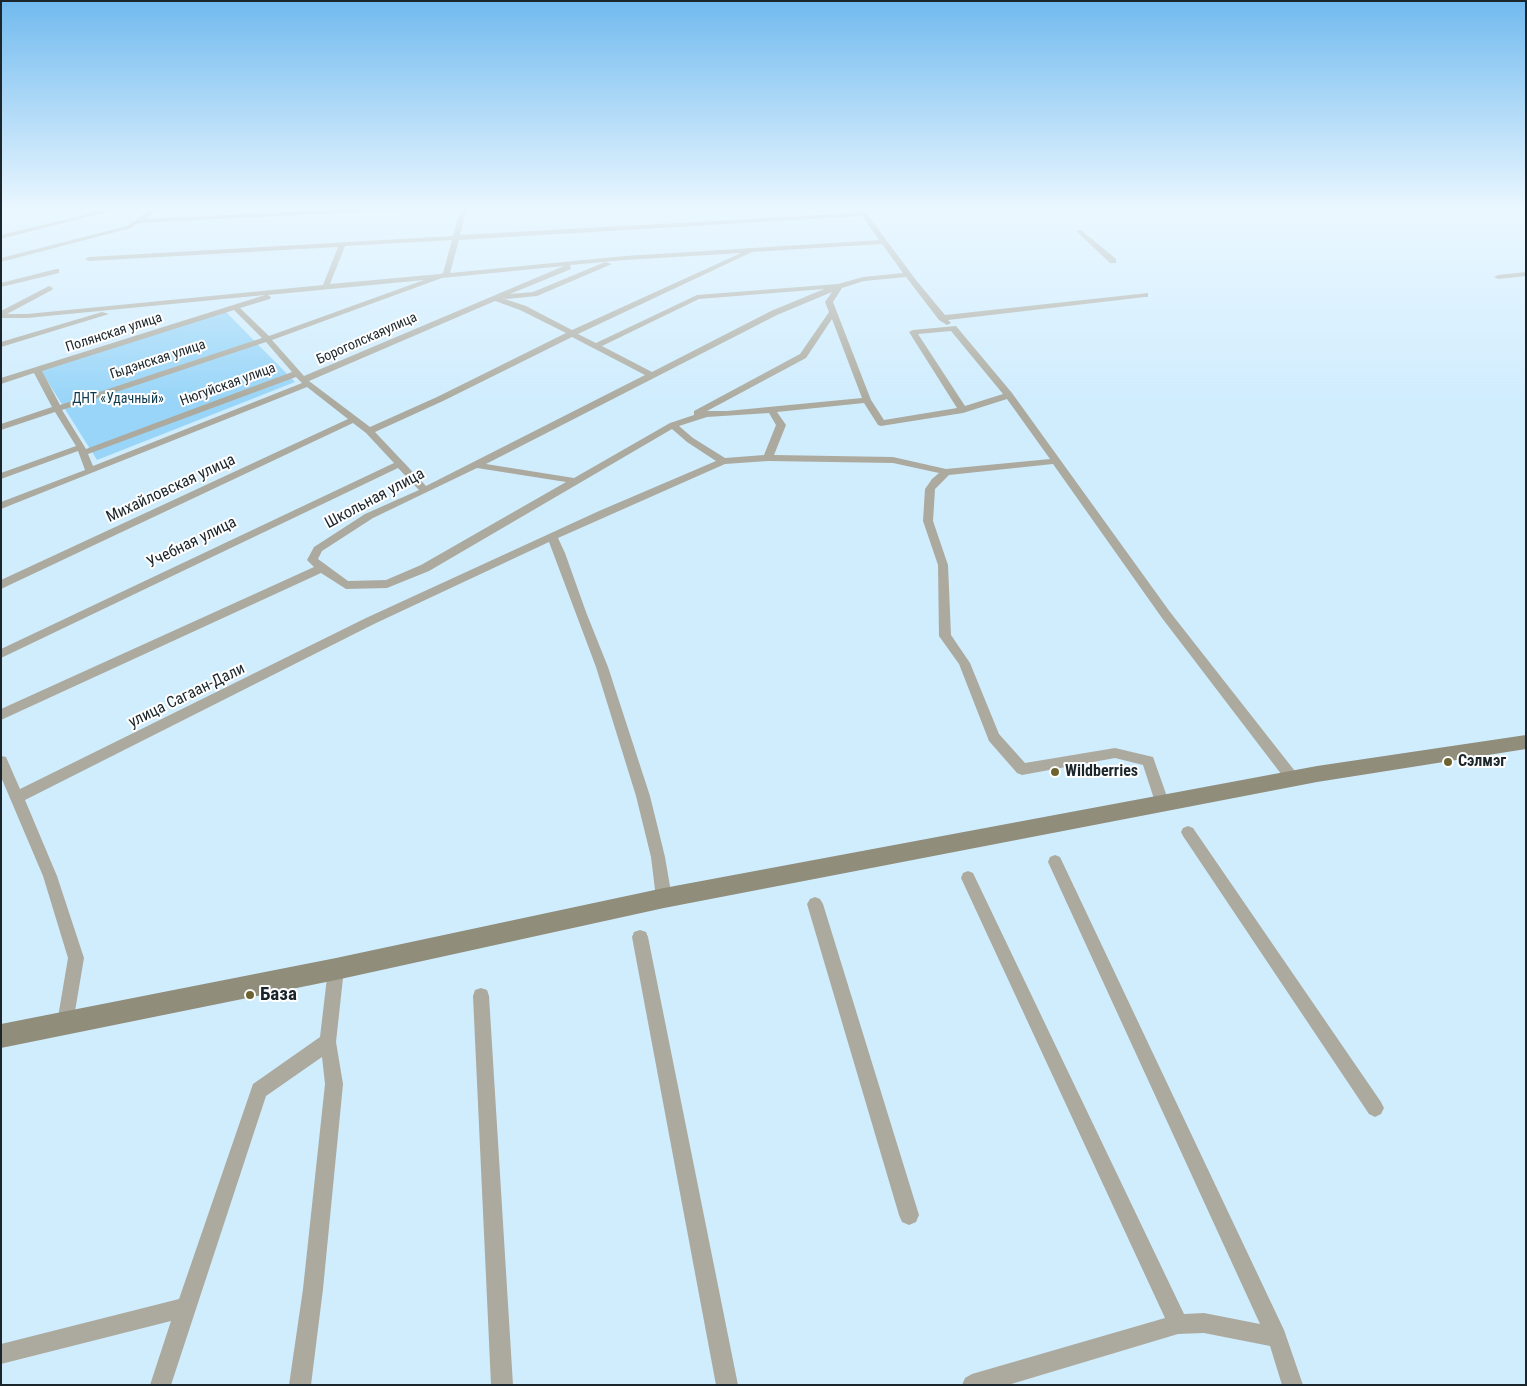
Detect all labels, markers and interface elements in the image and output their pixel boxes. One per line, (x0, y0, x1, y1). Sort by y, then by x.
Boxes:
street label: Бороголскаяулица (314, 309, 420, 369)
street label: Полянская улица (64, 310, 164, 356)
street label: Гыдэнская улица (108, 337, 208, 383)
street label: Нюгуйская улица (178, 360, 278, 410)
park label: ДНТ «Удачный» (72, 391, 164, 407)
street label: Михайловская улица (103, 451, 239, 527)
street label: Школьная улица (322, 465, 428, 533)
street label: Учебная улица (144, 513, 240, 573)
street label: улица Сагаан-Дали (126, 660, 248, 732)
place label: Сэлмэг (1458, 752, 1506, 772)
marker: Сэлмэг (1442, 756, 1454, 768)
place label: Wildberries (1065, 762, 1138, 782)
marker: Wildberries (1049, 766, 1061, 778)
place label: База (260, 984, 297, 1006)
marker: База (244, 989, 256, 1001)

